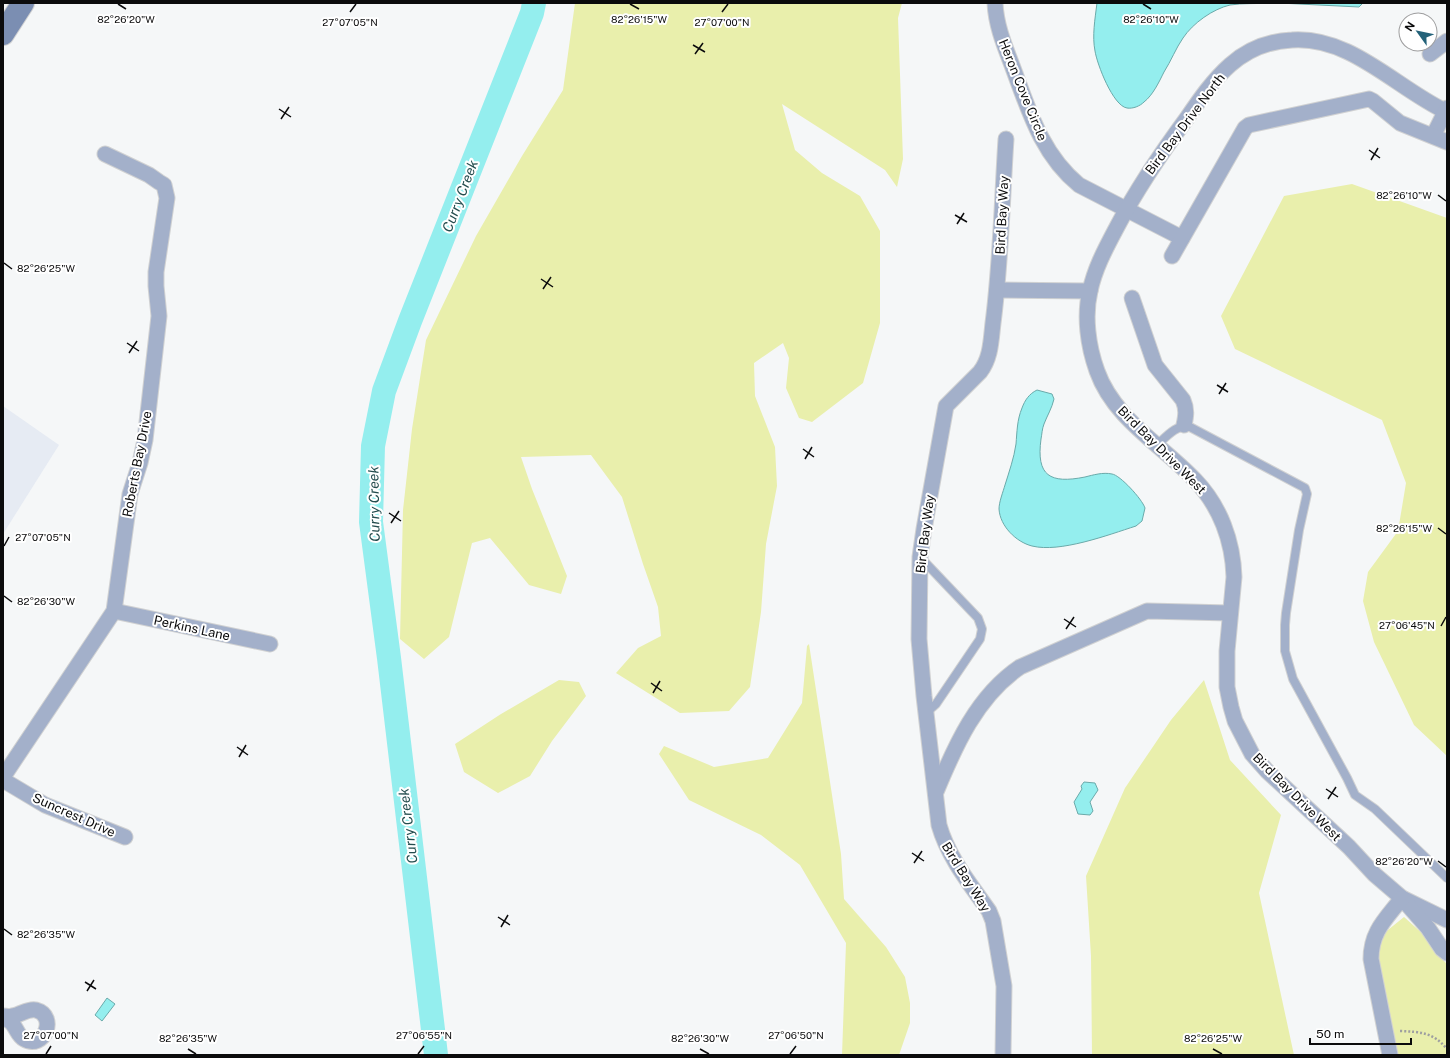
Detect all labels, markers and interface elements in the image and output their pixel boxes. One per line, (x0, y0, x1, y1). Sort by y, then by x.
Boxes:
north arrow (1398, 12, 1438, 52)
text: 82°26'20"W (97, 13, 155, 25)
text: 82°26'15"W (611, 13, 667, 25)
text: 82°26'10"W (1123, 13, 1179, 25)
text: 27°07'05"N (322, 16, 378, 28)
text: 27°07'00"N (695, 16, 750, 28)
text: N (1402, 20, 1417, 33)
street label: Heron Cove Circle (996, 37, 1050, 143)
street label: Bird Bay Drive North (1142, 71, 1228, 177)
water label: Curry Creek (439, 157, 481, 234)
street label: Bird Bay Way (992, 175, 1012, 255)
text: 82°26'10"W (1376, 189, 1432, 201)
text: 82°26'25"W (17, 262, 75, 274)
street label: Bird Bay Drive West (1115, 403, 1209, 497)
street label: Roberts Bay Drive (119, 410, 155, 518)
water label: Curry Creek (365, 466, 383, 542)
street label: Bird Bay Way (913, 494, 937, 574)
text: 82°26'15"W (1376, 522, 1432, 534)
text: 27°07'05"N (15, 531, 71, 543)
text: 82°26'30"W (17, 595, 75, 607)
street label: Perkins Lane (152, 613, 232, 643)
text: 27°06'45"N (1379, 619, 1435, 631)
street label: Bird Bay Drive West (1250, 750, 1344, 844)
water label: Curry Creek (395, 787, 421, 865)
street label: Suncrest Drive (30, 790, 118, 840)
street label: Bird Bay Way (939, 839, 993, 915)
text: 82°26'20"W (1375, 855, 1433, 867)
text: 82°26'35"W (17, 928, 76, 940)
scale bar (1310, 1020, 1411, 1046)
text: 50 m (1316, 1027, 1344, 1041)
text: 27°07'00"N (24, 1029, 79, 1041)
text: 27°06'55"N (396, 1029, 452, 1041)
text: 27°06'50"N (768, 1029, 824, 1041)
text: 82°26'35"W (159, 1032, 218, 1044)
text: 82°26'30"W (671, 1032, 729, 1044)
text: 82°26'25"W (1184, 1032, 1242, 1044)

